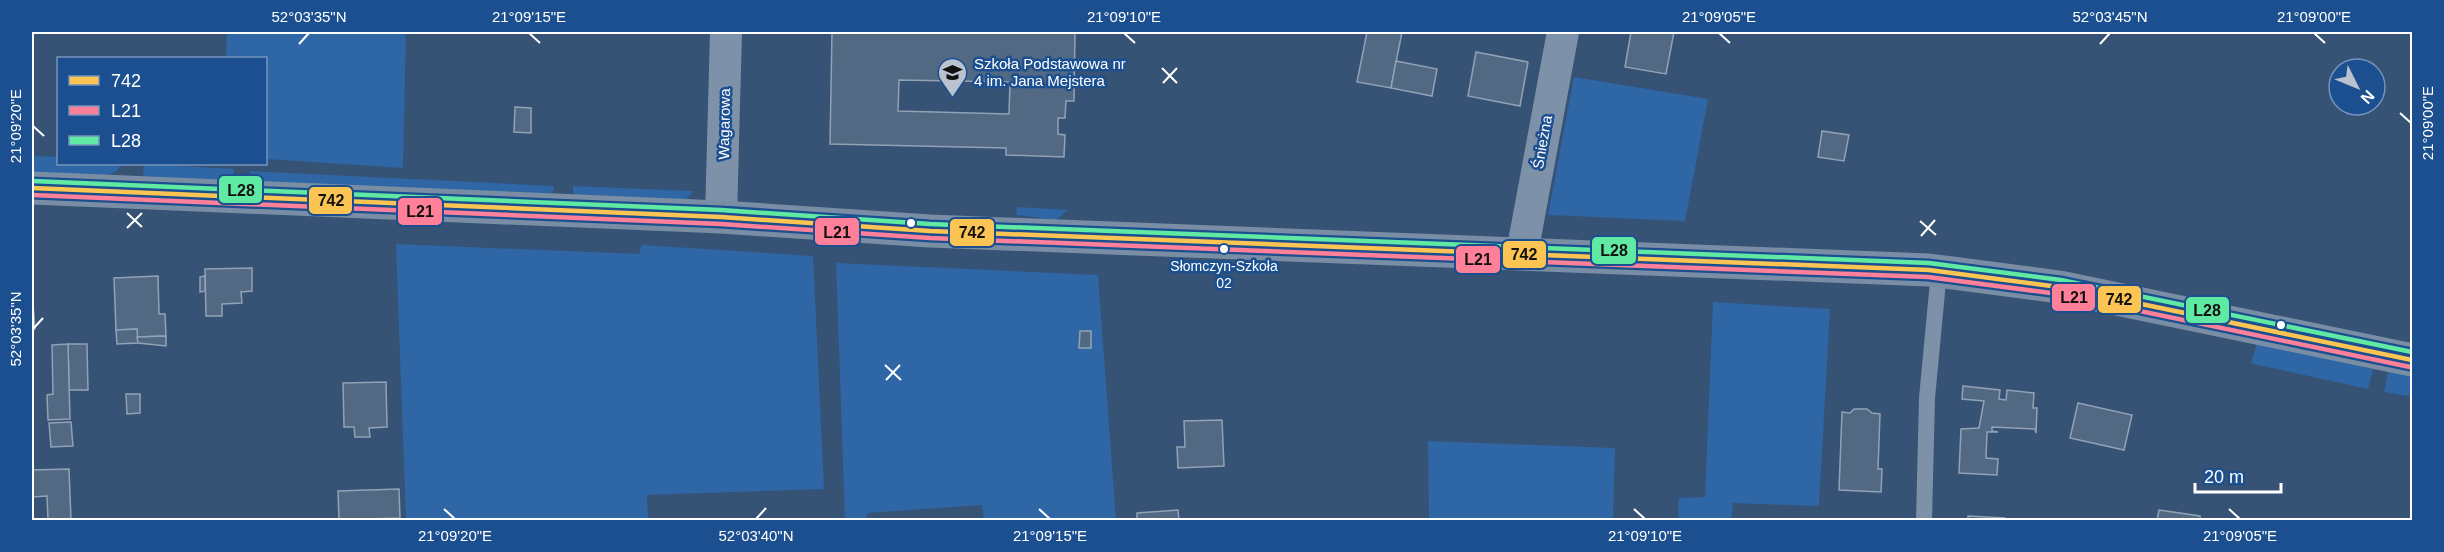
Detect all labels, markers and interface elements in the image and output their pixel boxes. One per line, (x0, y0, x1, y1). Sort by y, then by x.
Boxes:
text: 52°03'35"N (271, 8, 347, 25)
text: 21°09'15"E (492, 8, 566, 25)
text: 21°09'10"E (1087, 8, 1161, 25)
text: 21°09'05"E (1682, 8, 1756, 25)
text: 52°03'45"N (2072, 8, 2148, 25)
text: 21°09'00"E (2277, 8, 2351, 25)
place label: Szkoła Podstawowa nr 4 im. Jana Mejstera (974, 55, 1126, 89)
school or university icon: Szkoła Podstawowa nr 4 im. Jana Mejstera (937, 56, 969, 98)
legend (57, 57, 267, 165)
north arrow (2327, 57, 2387, 117)
text: 742 (111, 71, 141, 91)
text: 21°09'00"E (2419, 86, 2436, 160)
text: N (2357, 87, 2378, 107)
street label: Wagarowa (715, 88, 733, 160)
text: 21°09'20"E (7, 89, 24, 163)
text: L21 (111, 101, 141, 121)
street label: Śnieżna (1529, 113, 1555, 170)
text: L28 (111, 131, 141, 151)
line badge: L28 (218, 175, 263, 204)
text: L28 (227, 182, 255, 199)
line badge: 742 (308, 186, 353, 215)
text: 742 (318, 192, 344, 209)
line badge: L21 (397, 197, 443, 226)
text: L21 (406, 203, 434, 220)
line badge: L21 (814, 217, 860, 246)
unlabelled marker (905, 217, 917, 229)
line badge: 742 (949, 218, 995, 247)
text: L21 (823, 224, 851, 241)
text: 742 (959, 224, 985, 241)
line badge: L28 (1591, 236, 1637, 265)
line badge: 742 (1502, 240, 1547, 269)
text: L28 (1600, 242, 1628, 259)
marker: Słomczyn-Szkoła 02 (1218, 243, 1230, 255)
line badge: L21 (1455, 245, 1501, 274)
text: 742 (1511, 246, 1537, 263)
text: L21 (1464, 251, 1492, 268)
place label: Słomczyn-Szkoła 02 (1170, 258, 1278, 291)
line badge: L21 (2051, 283, 2096, 312)
line badge: 742 (2097, 285, 2142, 314)
text: L21 (2060, 289, 2088, 306)
text: 52°03'35"N (7, 291, 24, 367)
text: 742 (2106, 291, 2132, 308)
line badge: L28 (2185, 296, 2230, 324)
text: L28 (2193, 302, 2221, 319)
unlabelled marker (2275, 319, 2287, 331)
scale bar (2195, 456, 2280, 494)
text: 20 m (2204, 467, 2244, 487)
text: 21°09'20"E (418, 527, 492, 544)
text: 52°03'40"N (718, 527, 794, 544)
text: 21°09'15"E (1013, 527, 1087, 544)
text: 21°09'10"E (1608, 527, 1682, 544)
text: 21°09'05"E (2203, 527, 2277, 544)

